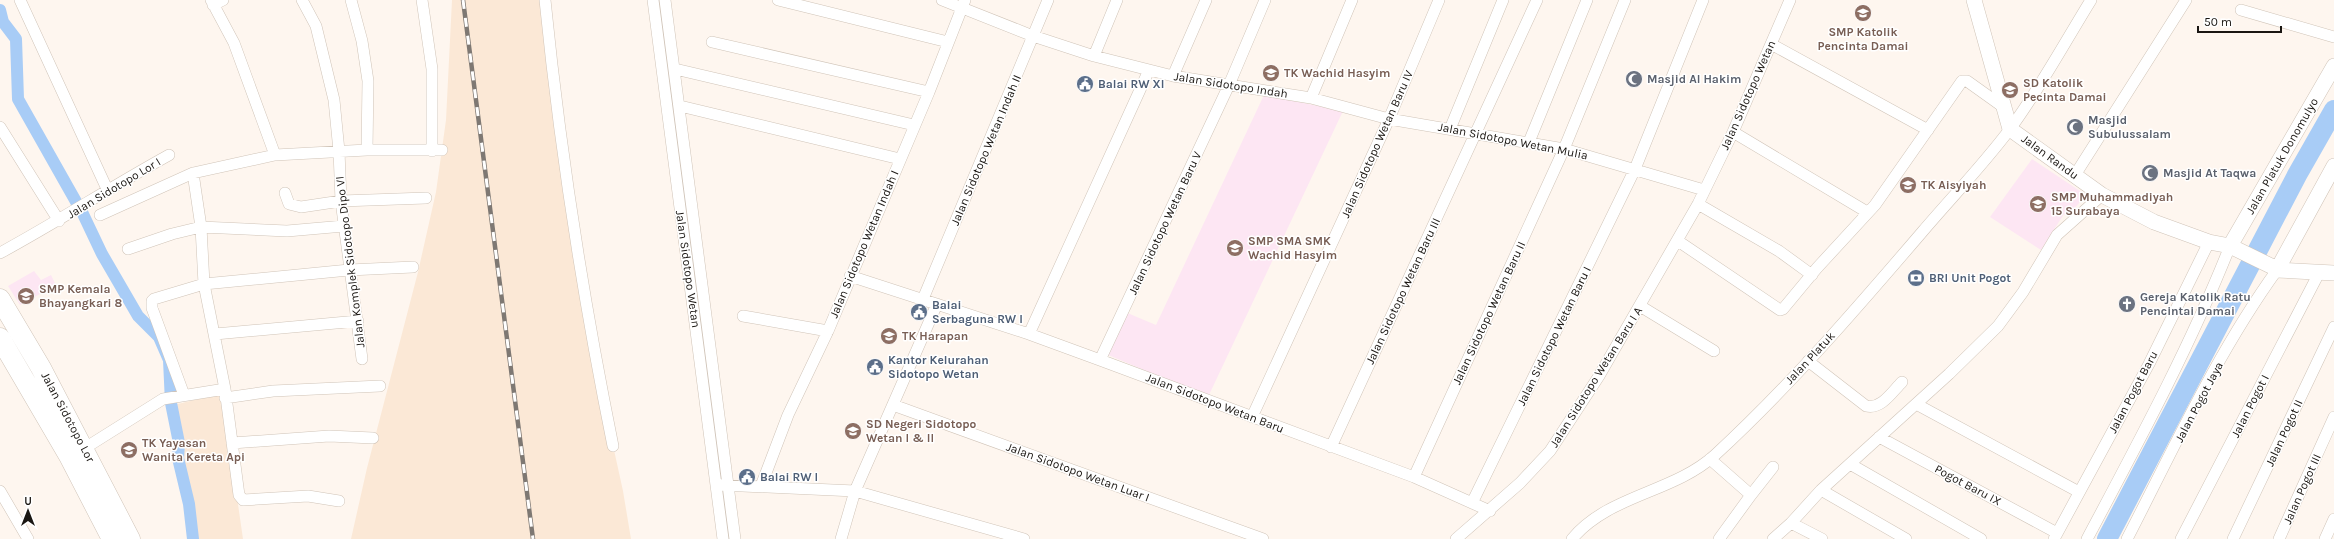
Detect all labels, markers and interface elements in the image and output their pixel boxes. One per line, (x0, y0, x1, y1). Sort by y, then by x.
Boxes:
school or university icon: SMP Katolik Pencinta Damai (1853, 3, 1873, 23)
scale bar (2198, 8, 2281, 34)
text: 50 m (2204, 15, 2232, 29)
place label: SMP Katolik Pencinta Damai (1818, 25, 1908, 53)
street label: Jalan Sidotopo Wetan (1718, 38, 1778, 152)
school or university icon: TK Wachid Hasyim (1261, 63, 1281, 83)
place label: TK Wachid Hasyim (1284, 66, 1390, 80)
street label: Jalan Sidotopo Wetan Baru IV (1338, 68, 1416, 220)
street label: Jalan Sidotopo Indah (1173, 69, 1289, 101)
mosque icon: Masjid Al Hakim (1624, 69, 1644, 89)
place label: Masjid Al Hakim (1647, 72, 1741, 86)
street label: Jalan Sidotopo Wetan Indah II (948, 73, 1024, 227)
public building icon: Balai RW XI (1075, 74, 1095, 94)
place label: SD Katolik Pecinta Damai (2023, 76, 2107, 104)
place label: Balai RW XI (1098, 77, 1164, 91)
school or university icon: SD Katolik Pecinta Damai (2000, 80, 2020, 100)
street label: Jalan Platuk Donomulyo (2243, 95, 2321, 217)
place label: Masjid Subulussalam (2088, 113, 2171, 141)
mosque icon: Masjid Subulussalam (2065, 117, 2085, 137)
street label: Jalan Sidotopo Wetan Mulia (1437, 120, 1589, 162)
street label: Jalan Randu (2019, 132, 2081, 182)
street label: Jalan Sidotopo Wetan Baru V (1126, 149, 1205, 297)
street label: Jalan Sidotopo Lor I (65, 155, 163, 221)
mosque icon: Masjid At Taqwa (2140, 163, 2160, 183)
place label: Masjid At Taqwa (2163, 166, 2256, 180)
street label: Jalan Sidotopo Wetan Indah I (826, 168, 902, 320)
street label: Jalan Komplek Sidotopo Dipo VI (333, 175, 367, 349)
school or university icon: TK Aisyiyah (1898, 175, 1918, 195)
place label: TK Aisyiyah (1921, 178, 1986, 192)
place label: SMP Muhammadiyah 15 Surabaya (2051, 190, 2173, 218)
school or university icon: SMP Muhammadiyah 15 Surabaya (2028, 194, 2048, 214)
street label: Jalan Sidotopo Wetan (673, 209, 703, 329)
street label: Jalan Sidotopo Wetan Baru III (1363, 216, 1443, 366)
place label: SMP SMA SMK Wachid Hasyim (1248, 234, 1337, 262)
school or university icon: SMP SMA SMK Wachid Hasyim (1225, 238, 1245, 258)
street label: Jalan Sidotopo Wetan Baru II (1450, 239, 1528, 387)
street label: Jalan Sidotopo Wetan Baru I (1514, 264, 1594, 408)
bank icon: BRI Unit Pogot (1906, 268, 1926, 288)
place label: BRI Unit Pogot (1929, 271, 2011, 285)
place label: SMP Kemala Bhayangkari 8 (39, 282, 123, 310)
school or university icon: SMP Kemala Bhayangkari 8 (16, 286, 36, 306)
place label: Gereja Katolik Ratu Pencintai Damai (2140, 290, 2251, 318)
church icon: Gereja Katolik Ratu Pencintai Damai (2117, 294, 2137, 314)
place label: Balai Serbaguna RW I (932, 298, 1023, 326)
public building icon: Balai Serbaguna RW I (909, 302, 929, 322)
street label: Jalan Sidotopo Wetan Baru I A (1547, 304, 1645, 450)
school or university icon: TK Harapan (879, 326, 899, 346)
place label: TK Harapan (902, 329, 968, 343)
street label: Jalan Platuk (1782, 329, 1838, 387)
street label: Jalan Pogot Baru (2105, 349, 2161, 435)
place label: Kantor Kelurahan Sidotopo Wetan (888, 353, 989, 381)
public building icon: Kantor Kelurahan Sidotopo Wetan (865, 357, 885, 377)
street label: Jalan Pogot Jaya (2172, 359, 2226, 445)
street label: Jalan Sidotopo Lor (38, 370, 98, 465)
street label: Jalan Sidotopo Wetan Baru (1144, 370, 1286, 436)
street label: Jalan Pogot I (2228, 372, 2272, 440)
street label: Jalan Pogot II (2262, 397, 2306, 469)
place label: SD Negeri Sidotopo Wetan I & II (866, 417, 977, 445)
school or university icon: SD Negeri Sidotopo Wetan I & II (843, 421, 863, 441)
place label: TK Yayasan Wanita Kereta Api (142, 436, 245, 464)
school or university icon: TK Yayasan Wanita Kereta Api (119, 440, 139, 460)
street label: Jalan Sidotopo Wetan Luar I (1005, 440, 1151, 504)
street label: Jalan Pogot III (2280, 452, 2324, 526)
street label: Pogot Baru IX (1932, 462, 2004, 509)
public building icon: Balai RW I (737, 467, 757, 487)
place label: Balai RW I (760, 470, 818, 484)
north arrow (8, 491, 48, 531)
text: U (24, 495, 32, 508)

